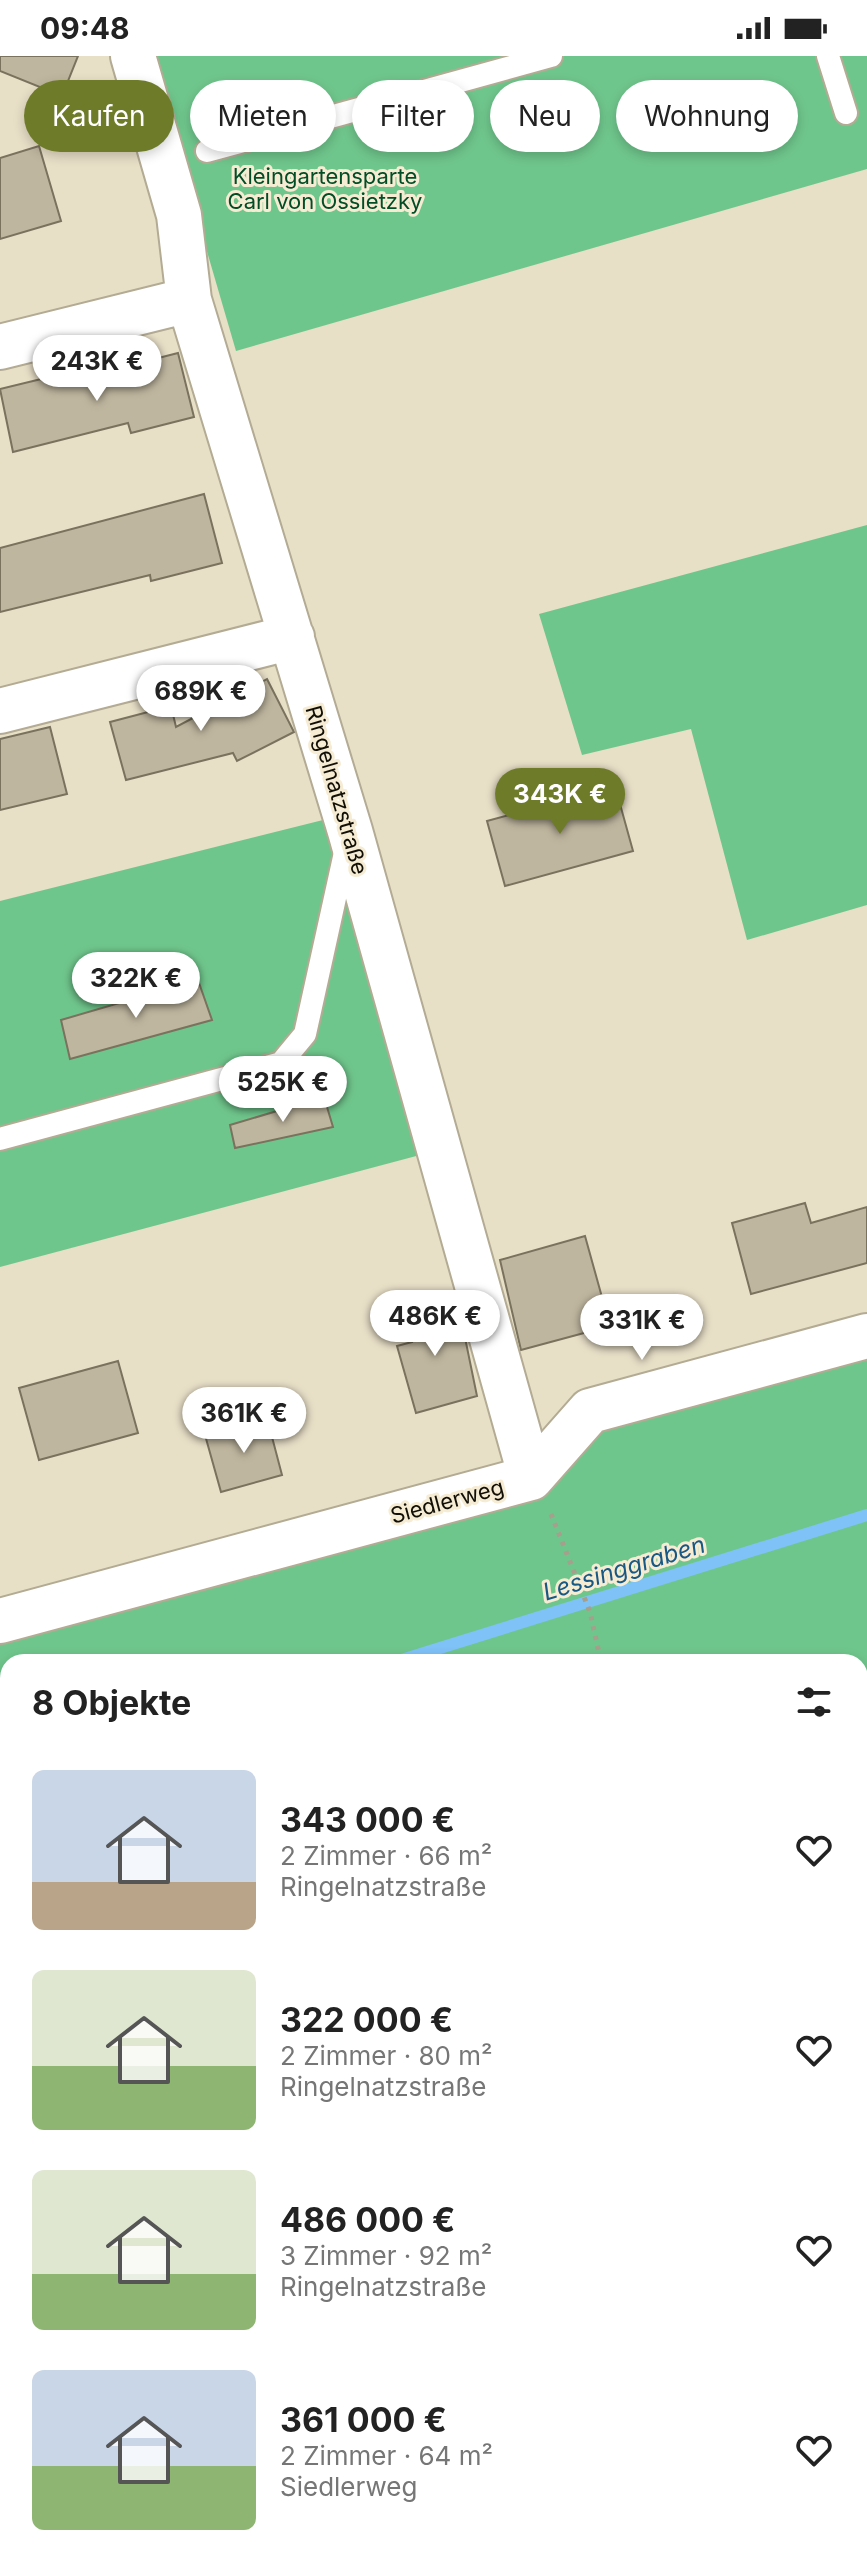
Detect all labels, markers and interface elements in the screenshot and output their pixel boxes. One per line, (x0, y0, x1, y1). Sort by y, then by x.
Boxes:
text: 09:48 (40, 10, 130, 46)
chip: Kaufen (24, 80, 174, 152)
chip: Mieten (190, 80, 336, 152)
chip: Filter (352, 80, 474, 152)
chip: Neu (490, 80, 600, 152)
chip: Wohnung (616, 80, 798, 152)
park label: Kleingartensparte Carl von Ossietzky (228, 163, 422, 214)
pin: 243K € (32, 335, 162, 403)
text: 243K € (51, 345, 144, 376)
pin: 689K € (136, 665, 266, 733)
text: 689K € (154, 675, 248, 706)
street label: Ringelnatzstraße (300, 702, 374, 878)
pin: 343K € (495, 768, 625, 836)
text: 343K € (513, 778, 607, 809)
pin: 322K € (71, 952, 201, 1020)
text: 322K € (90, 962, 182, 993)
pin: 525K € (218, 1056, 348, 1124)
text: 525K € (237, 1066, 329, 1097)
pin: 486K € (370, 1290, 500, 1358)
pin: 331K € (577, 1294, 707, 1362)
text: 486K € (388, 1300, 482, 1331)
text: 331K € (598, 1304, 686, 1335)
pin: 361K € (179, 1387, 309, 1455)
text: 361K € (200, 1397, 288, 1428)
street label: Siedlerweg (387, 1473, 507, 1529)
water label: Lessinggraben (539, 1530, 709, 1606)
icon: filters (792, 1680, 836, 1724)
text: 8 Objekte (32, 1682, 191, 1723)
text: 343 000 € (280, 1799, 455, 1840)
icon: home (96, 1802, 192, 1898)
icon: heart (792, 1828, 836, 1872)
text: 2 Zimmer · 66 m² (280, 1840, 492, 1871)
text: Ringelnatzstraße (280, 1871, 486, 1902)
text: 322 000 € (280, 1999, 453, 2040)
icon: home (96, 2002, 192, 2098)
icon: heart (792, 2028, 836, 2072)
text: 2 Zimmer · 80 m² (280, 2040, 493, 2071)
text: Ringelnatzstraße (280, 2071, 486, 2102)
text: 486 000 € (280, 2199, 455, 2240)
icon: home (96, 2202, 192, 2298)
icon: heart (792, 2228, 836, 2272)
text: 3 Zimmer · 92 m² (280, 2240, 492, 2271)
text: Ringelnatzstraße (280, 2271, 486, 2302)
text: 361 000 € (280, 2399, 447, 2440)
icon: home (96, 2402, 192, 2498)
icon: heart (792, 2428, 836, 2472)
text: 2 Zimmer · 64 m² (280, 2440, 493, 2471)
text: Siedlerweg (280, 2471, 417, 2502)

